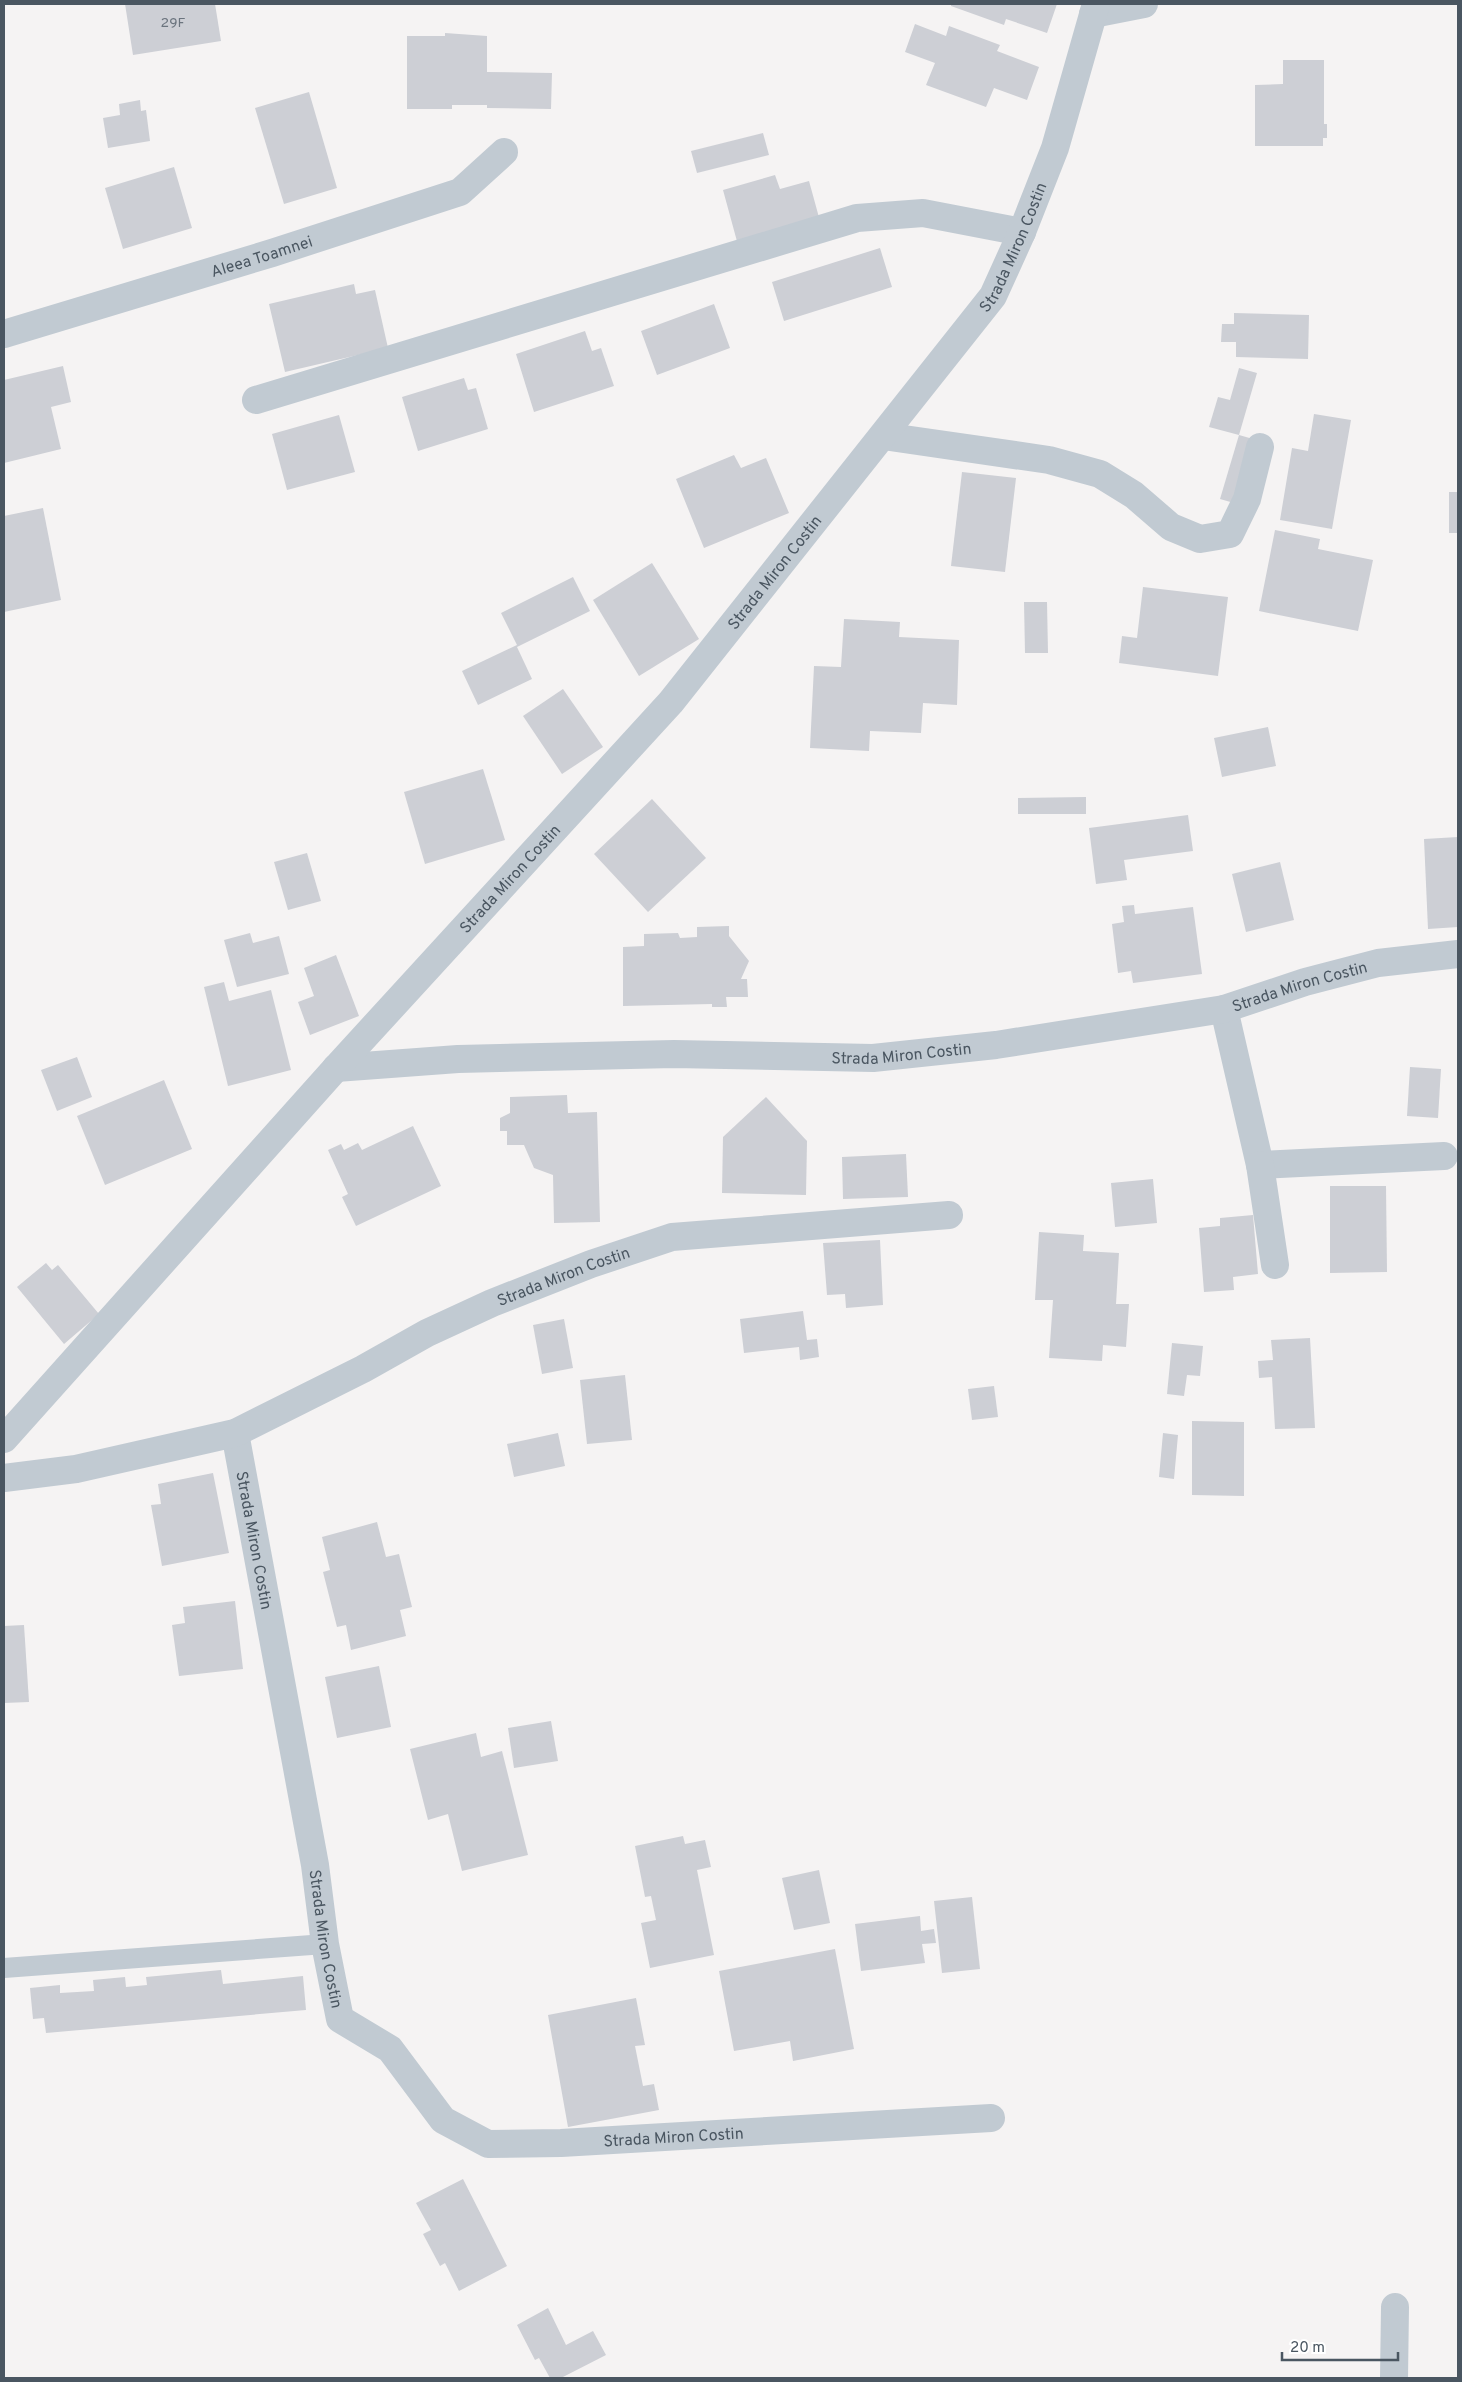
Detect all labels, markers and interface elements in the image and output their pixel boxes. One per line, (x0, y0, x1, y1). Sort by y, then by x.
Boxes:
house number: 29F (161, 15, 186, 32)
street label: Strada Miron Costin (976, 180, 1052, 317)
street label: Aleea Toamnei (209, 233, 315, 283)
street label: Strada Miron Costin (724, 512, 827, 634)
street label: Strada Miron Costin (456, 821, 566, 938)
street label: Strada Miron Costin (1230, 958, 1370, 1018)
street label: Strada Miron Costin (831, 1040, 973, 1070)
street label: Strada Miron Costin (495, 1244, 633, 1312)
street label: Strada Miron Costin (230, 1470, 276, 1611)
street label: Strada Miron Costin (304, 1868, 346, 2010)
street label: Strada Miron Costin (603, 2124, 744, 2153)
scale bar (1282, 2330, 1398, 2362)
text: 20 m (1290, 2339, 1325, 2358)

